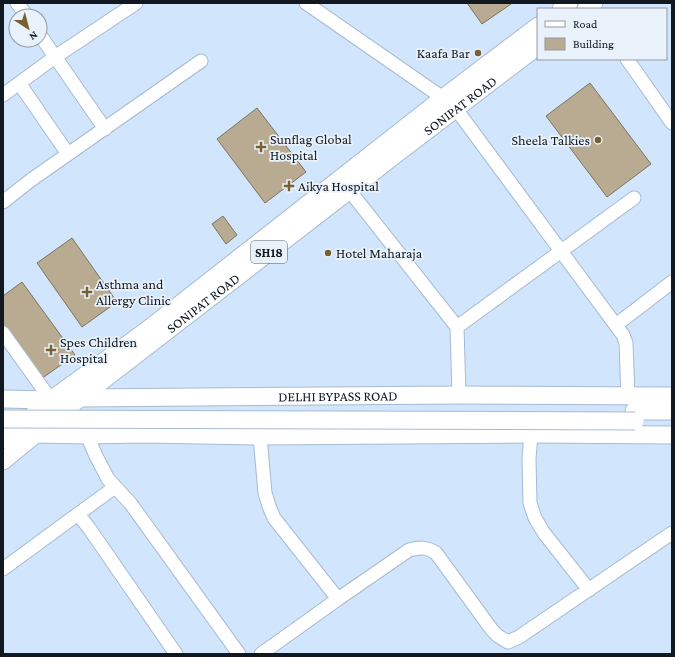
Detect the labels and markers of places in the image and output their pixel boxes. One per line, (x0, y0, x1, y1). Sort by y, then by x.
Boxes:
place label: Kaafa Bar (417, 45, 470, 61)
marker: Kaafa Bar (473, 48, 483, 58)
place label: Sunflag Global Hospital (270, 131, 352, 163)
place label: Sheela Talkies (512, 132, 590, 148)
marker: Sheela Talkies (593, 135, 603, 145)
marker: Sunflag Global Hospital (255, 141, 267, 153)
place label: Aikya Hospital (298, 178, 379, 194)
marker: Aikya Hospital (283, 180, 295, 192)
place label: Hotel Maharaja (336, 245, 423, 262)
marker: Hotel Maharaja (323, 248, 333, 258)
place label: Asthma and Allergy Clinic (96, 276, 171, 308)
marker: Asthma and Allergy Clinic (81, 286, 93, 298)
place label: Spes Children Hospital (60, 334, 137, 366)
marker: Spes Children Hospital (45, 344, 57, 356)

